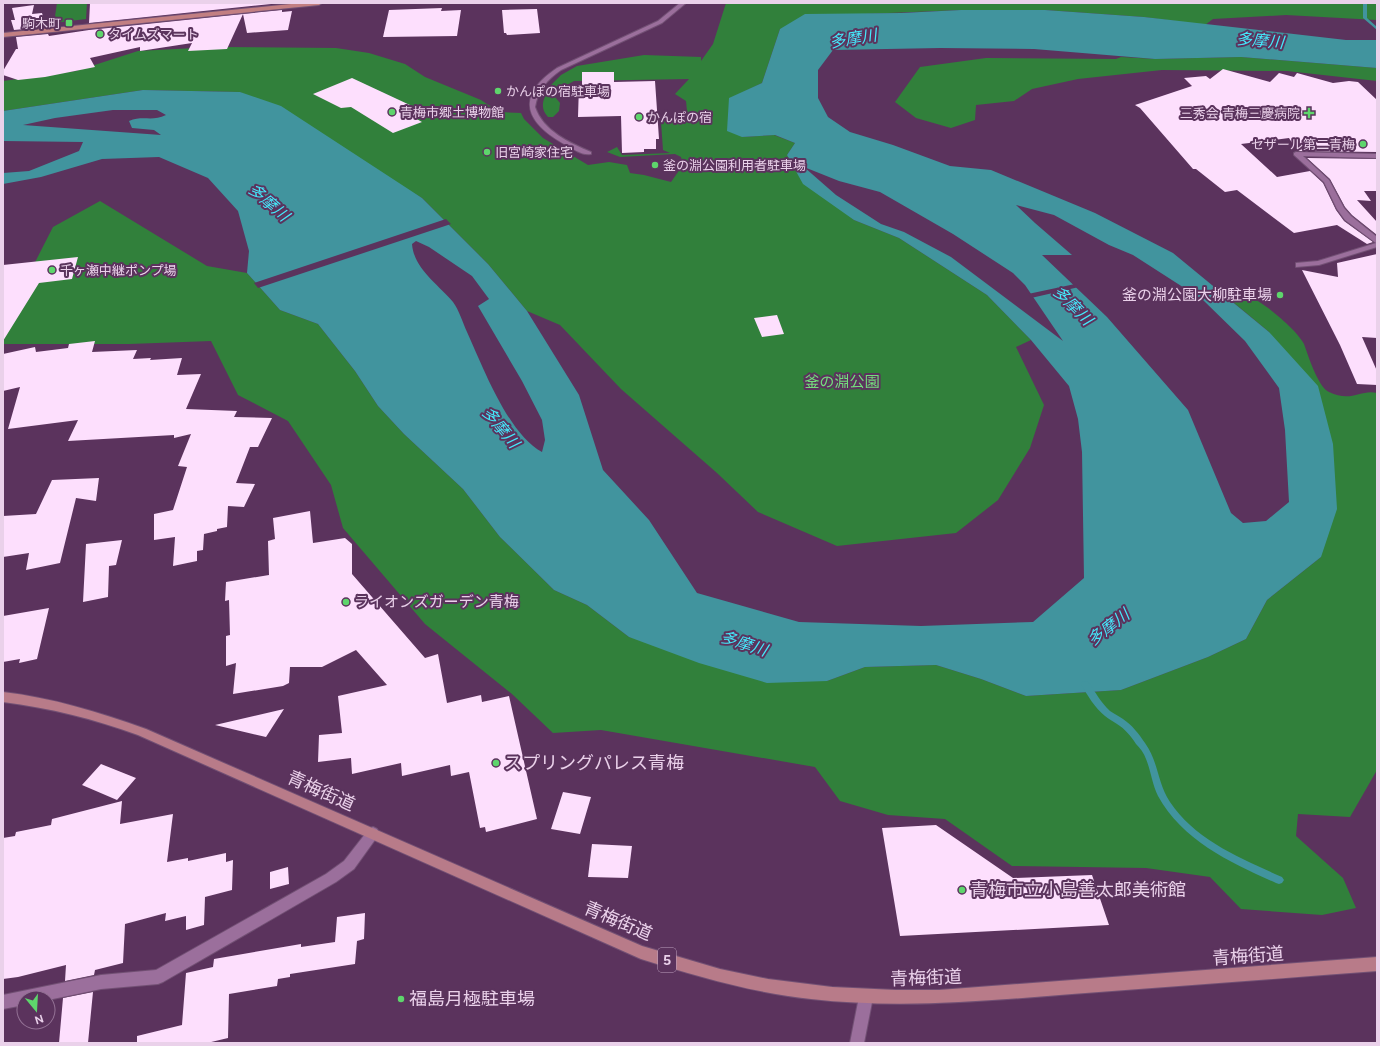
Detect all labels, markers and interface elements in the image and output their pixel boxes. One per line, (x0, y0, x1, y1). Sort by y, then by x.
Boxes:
place label: 駒木町 (22, 16, 61, 31)
marker: 駒木町 (64, 18, 74, 28)
water label: 多摩川 (828, 25, 880, 52)
place label: タイムズマート (108, 27, 199, 42)
marker: タイムズマート (95, 29, 105, 39)
water label: 多摩川 (1235, 29, 1287, 52)
place label: かんぽの宿駐車場 (506, 84, 610, 99)
marker: かんぽの宿駐車場 (493, 86, 503, 96)
place label: 青梅市郷土博物館 (400, 105, 504, 120)
place label: 三秀会 青梅三慶病院 (1180, 106, 1300, 121)
marker: 青梅市郷土博物館 (387, 107, 397, 117)
marker: 三秀会 青梅三慶病院 (1303, 107, 1315, 119)
place label: かんぽの宿 (647, 110, 712, 125)
marker: かんぽの宿 (634, 112, 644, 122)
place label: セザール第二青梅 (1251, 137, 1355, 152)
marker: セザール第二青梅 (1358, 139, 1368, 149)
place label: 旧宮崎家住宅 (495, 145, 573, 160)
marker: 旧宮崎家住宅 (482, 147, 492, 157)
place label: 釜の淵公園利用者駐車場 (663, 158, 806, 173)
marker: 釜の淵公園利用者駐車場 (650, 160, 660, 170)
water label: 多摩川 (244, 179, 295, 227)
place label: 千ヶ瀬中継ポンプ場 (60, 263, 177, 278)
marker: 千ヶ瀬中継ポンプ場 (47, 265, 57, 275)
water label: 多摩川 (1049, 282, 1098, 330)
place label: 釜の淵公園大柳駐車場 (1122, 286, 1272, 304)
marker: 釜の淵公園大柳駐車場 (1275, 290, 1285, 300)
park label: 釜の淵公園 (804, 373, 880, 391)
water label: 多摩川 (478, 403, 525, 453)
place label: ライオンズガーデン青梅 (354, 593, 519, 611)
marker: ライオンズガーデン青梅 (341, 597, 351, 607)
water label: 多摩川 (1084, 604, 1135, 650)
water label: 多摩川 (718, 627, 772, 661)
place label: スプリングパレス青梅 (504, 752, 684, 774)
marker: スプリングパレス青梅 (491, 758, 501, 768)
street label: 青梅街道 (284, 766, 358, 816)
place label: 青梅市立小島善太郎美術館 (970, 879, 1186, 901)
marker: 青梅市立小島善太郎美術館 (957, 885, 967, 895)
street label: 青梅街道 (581, 897, 655, 945)
street label: 青梅街道 (1211, 943, 1285, 969)
road number: 5 (658, 948, 676, 972)
street label: 青梅街道 (890, 966, 962, 990)
place label: 福島月極駐車場 (409, 988, 535, 1010)
north arrow (16, 990, 56, 1030)
marker: 福島月極駐車場 (396, 994, 406, 1004)
text: N (33, 1012, 45, 1027)

